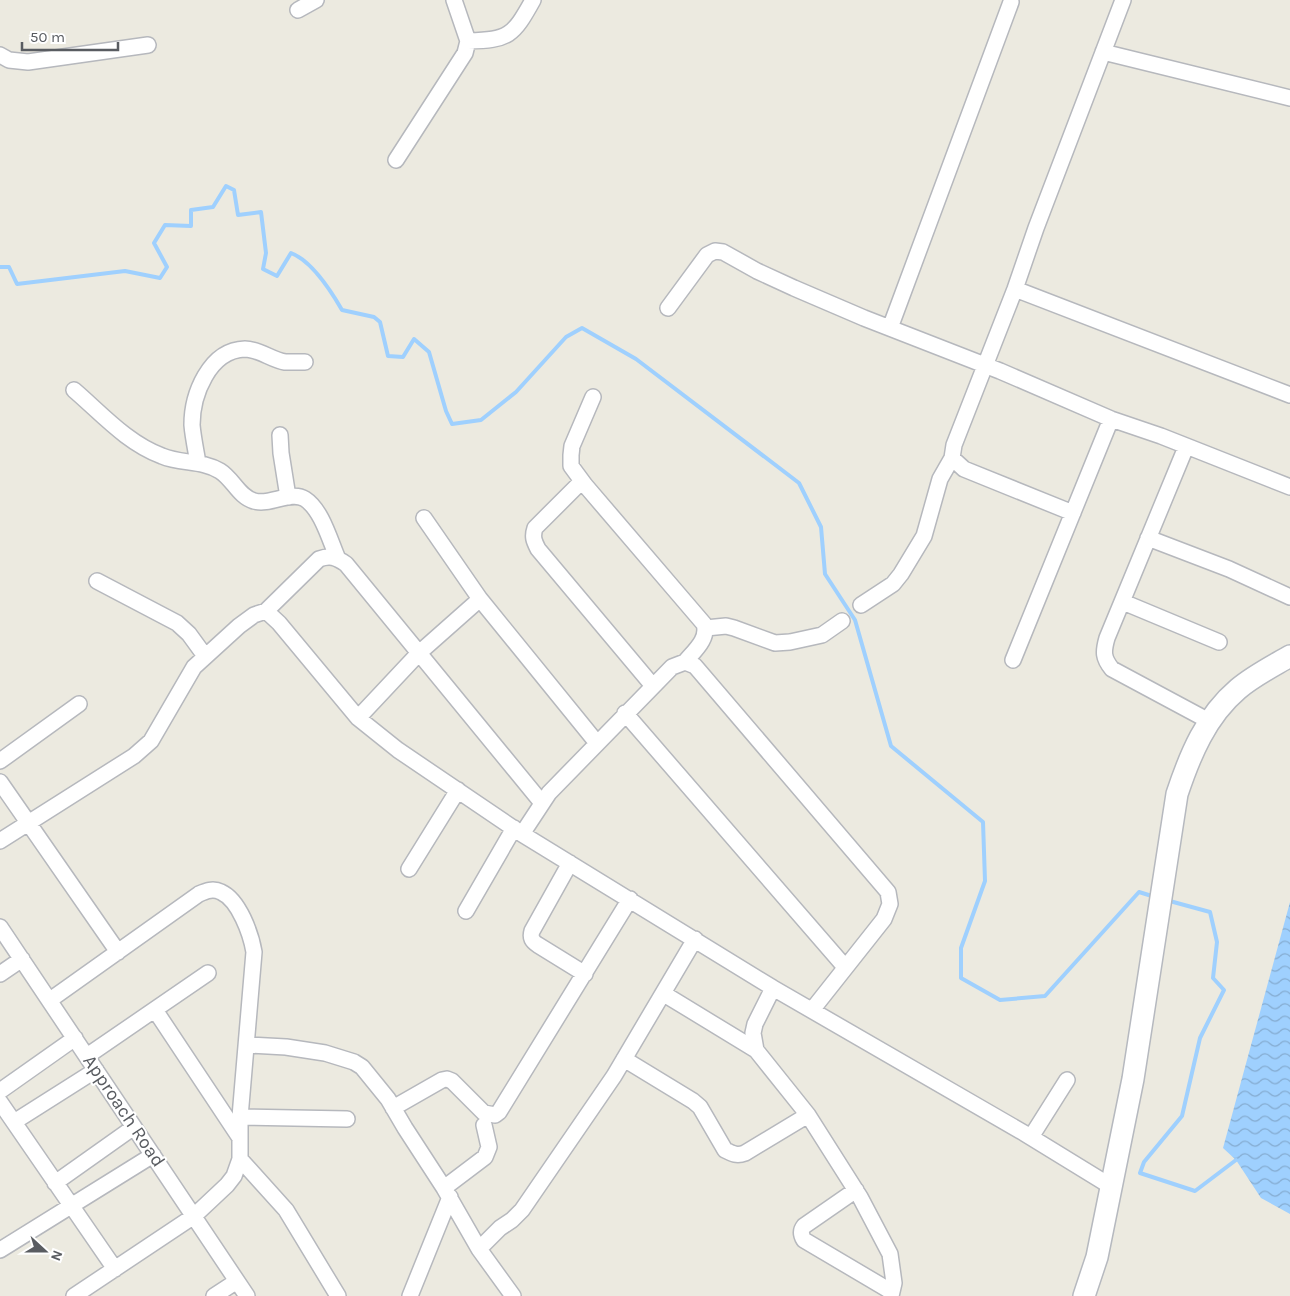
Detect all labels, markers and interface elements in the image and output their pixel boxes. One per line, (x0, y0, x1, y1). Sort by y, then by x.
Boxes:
scale bar (22, 20, 119, 52)
text: 50 m (30, 28, 65, 46)
street label: Approach Road (78, 1051, 170, 1171)
north arrow (20, 1226, 70, 1276)
text: N (47, 1248, 66, 1263)

